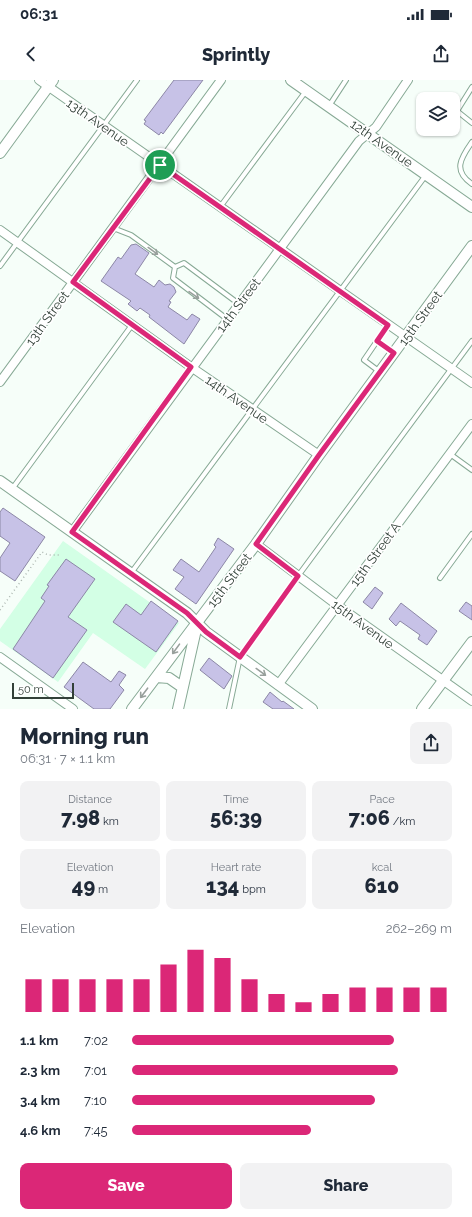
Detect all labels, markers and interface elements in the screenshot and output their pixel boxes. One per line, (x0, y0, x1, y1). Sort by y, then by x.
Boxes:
text: 06:31 (20, 5, 58, 23)
icon: back (20, 43, 42, 65)
icon: share (430, 43, 452, 65)
text: Sprintly (202, 44, 270, 65)
map controls (416, 92, 460, 136)
button: layers (416, 92, 460, 136)
street label: 13th Avenue (64, 95, 132, 150)
street label: 12th Avenue (348, 116, 416, 171)
pin (143, 148, 177, 182)
icon: arrive (149, 154, 171, 176)
one-way arrow (147, 247, 158, 255)
street label: 14th Street (213, 275, 264, 335)
street label: 13th Street (23, 288, 73, 349)
street label: 15th Street (396, 288, 446, 349)
one-way arrow (188, 291, 199, 299)
street label: 14th Avenue (202, 372, 271, 427)
street label: 15th Street A (347, 519, 404, 589)
street label: 15th Street (204, 550, 255, 610)
street label: 15th Avenue (329, 597, 397, 652)
one-way arrow (171, 643, 180, 654)
one-way arrow (255, 668, 266, 676)
scale bar (12, 681, 74, 700)
text: 50 m (18, 683, 44, 696)
one-way arrow (140, 687, 148, 698)
button: share (410, 722, 452, 764)
text: Morning run (20, 723, 149, 749)
text: 06:31 · 7 × 1.1 km (20, 751, 115, 766)
text: Distance (68, 793, 112, 806)
text: Time (223, 793, 249, 806)
text: Pace (369, 793, 395, 806)
text: 7.98 (61, 806, 100, 830)
text: 56:39 (210, 806, 262, 830)
text: 7:06 (349, 806, 390, 830)
text: km (100, 815, 119, 828)
text: /km (390, 815, 415, 828)
text: Elevation (67, 861, 113, 874)
text: Heart rate (211, 861, 261, 874)
text: kcal (372, 861, 392, 874)
text: 49 (72, 874, 95, 898)
text: 134 (206, 874, 239, 898)
text: 610 (365, 874, 399, 898)
text: m (95, 883, 108, 896)
text: bpm (239, 883, 266, 896)
text: Elevation (20, 921, 75, 936)
text: 262–269 m (386, 921, 452, 936)
text: 1.1 km (20, 1033, 58, 1048)
text: 7:02 (84, 1033, 108, 1048)
text: 2.3 km (20, 1063, 60, 1078)
text: 7:01 (84, 1063, 107, 1078)
text: 3.4 km (20, 1093, 60, 1108)
text: 7:10 (84, 1093, 107, 1108)
text: 4.6 km (20, 1123, 61, 1138)
text: 7:45 (84, 1123, 108, 1138)
button: Save (20, 1163, 232, 1209)
button: Share (240, 1163, 452, 1209)

